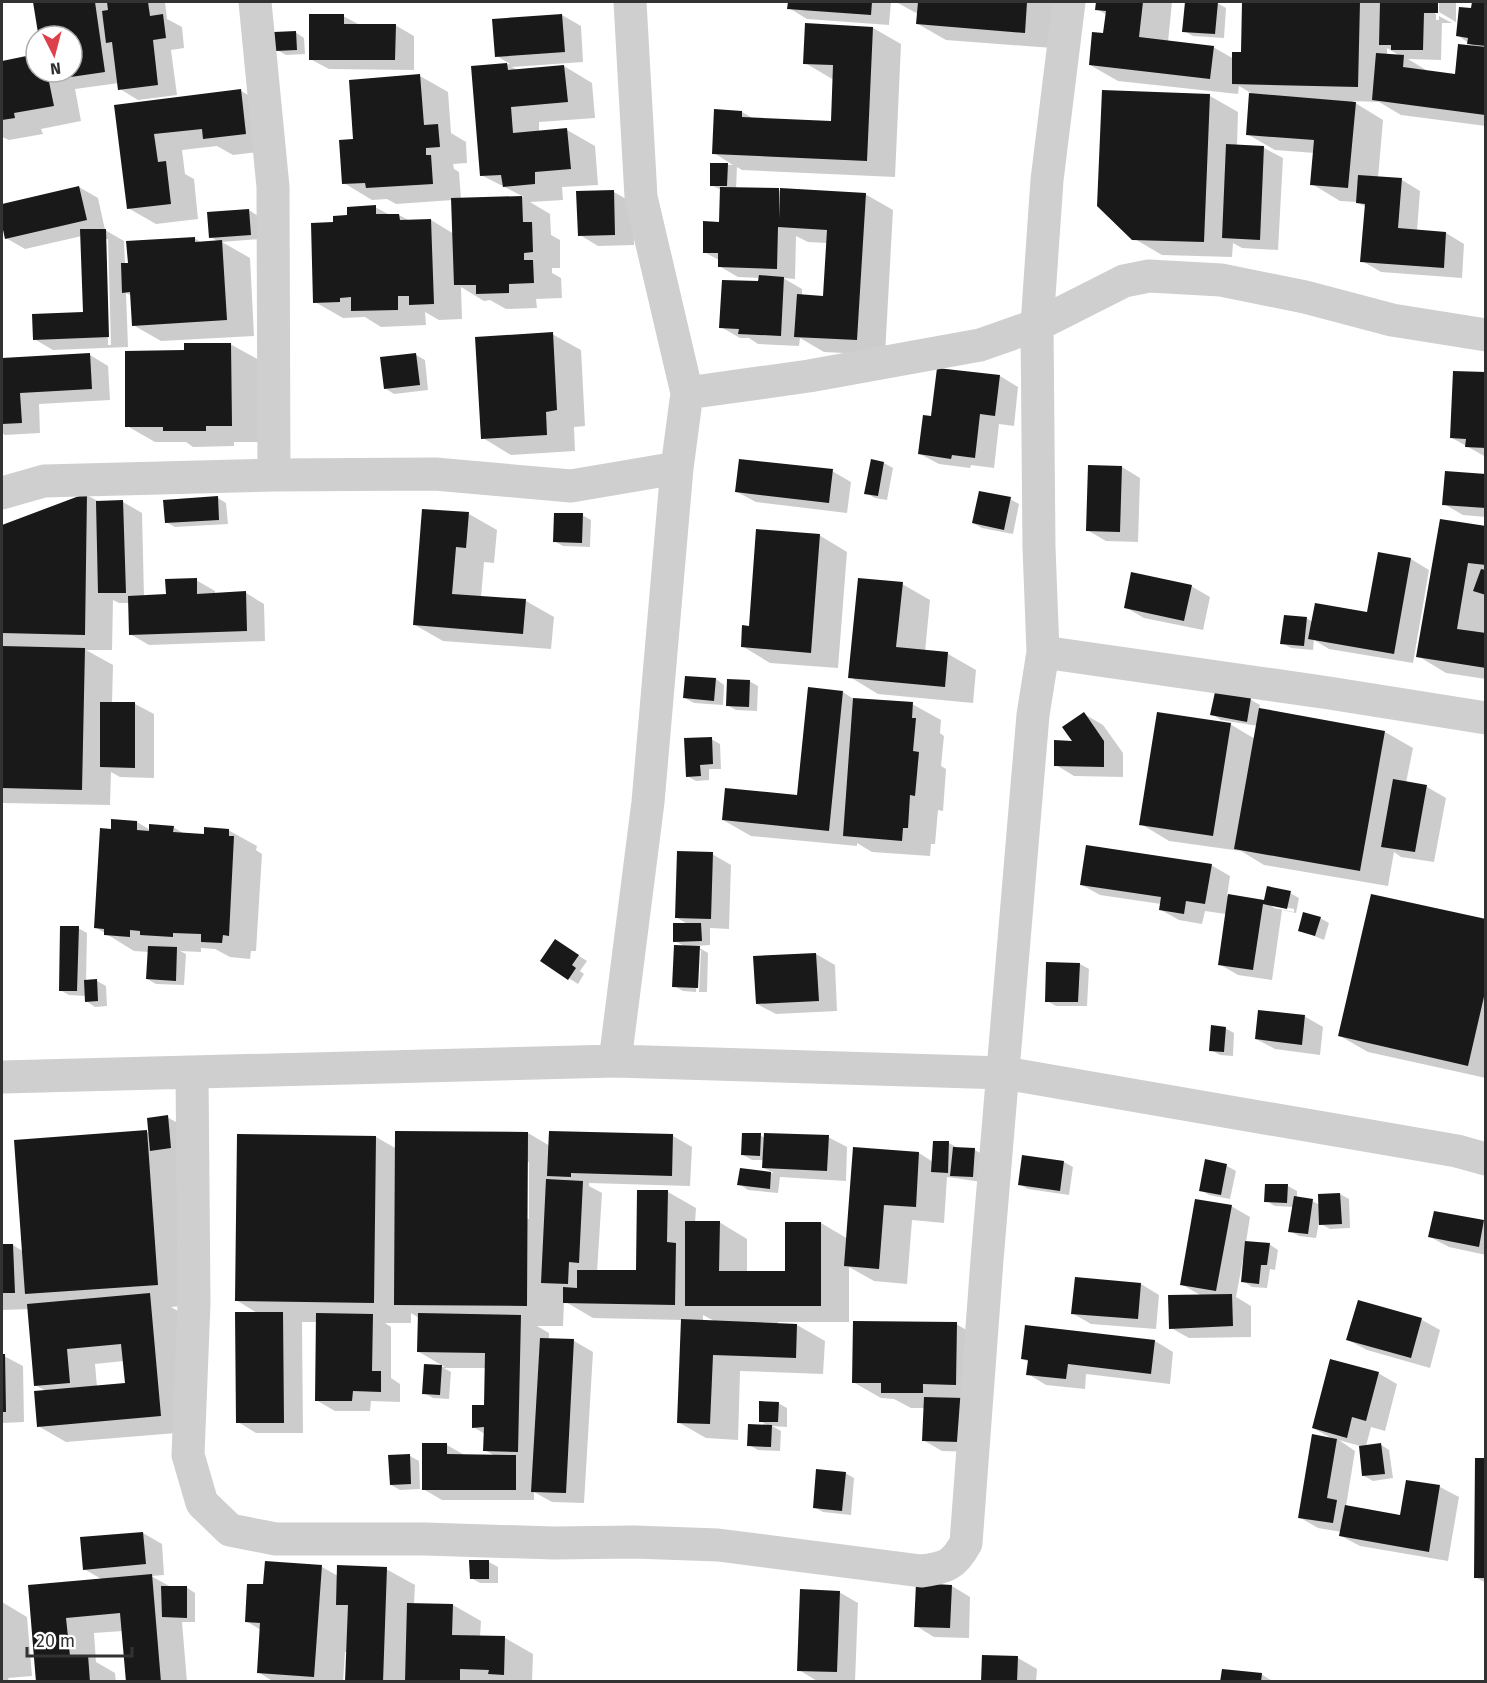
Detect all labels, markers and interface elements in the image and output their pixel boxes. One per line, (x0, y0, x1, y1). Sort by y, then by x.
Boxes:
north arrow (24, 24, 84, 84)
text: N (49, 58, 62, 78)
scale bar (27, 1620, 132, 1658)
text: 20 m (36, 1630, 75, 1652)

